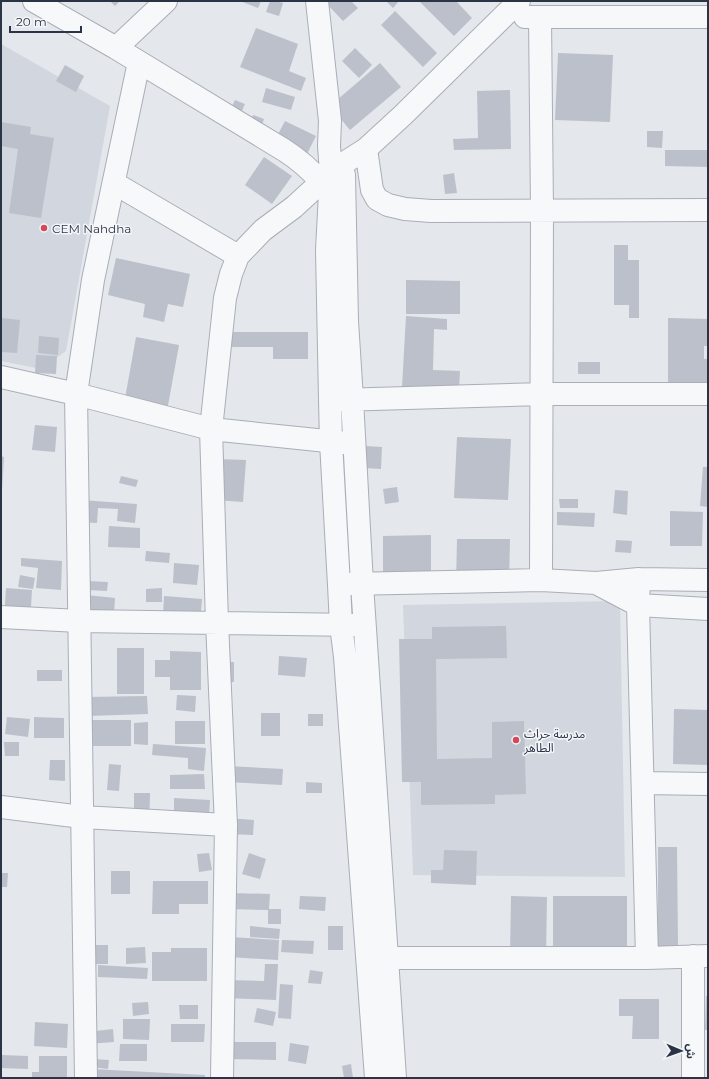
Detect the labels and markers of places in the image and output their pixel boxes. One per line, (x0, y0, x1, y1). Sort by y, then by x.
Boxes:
place label: CEM Nahdha (52, 221, 131, 236)
marker: CEM Nahdha (39, 223, 49, 233)
place label: مدرسة حراث الطاهر (523, 726, 585, 755)
marker: مدرسة حراث الطاهر (511, 735, 521, 745)

